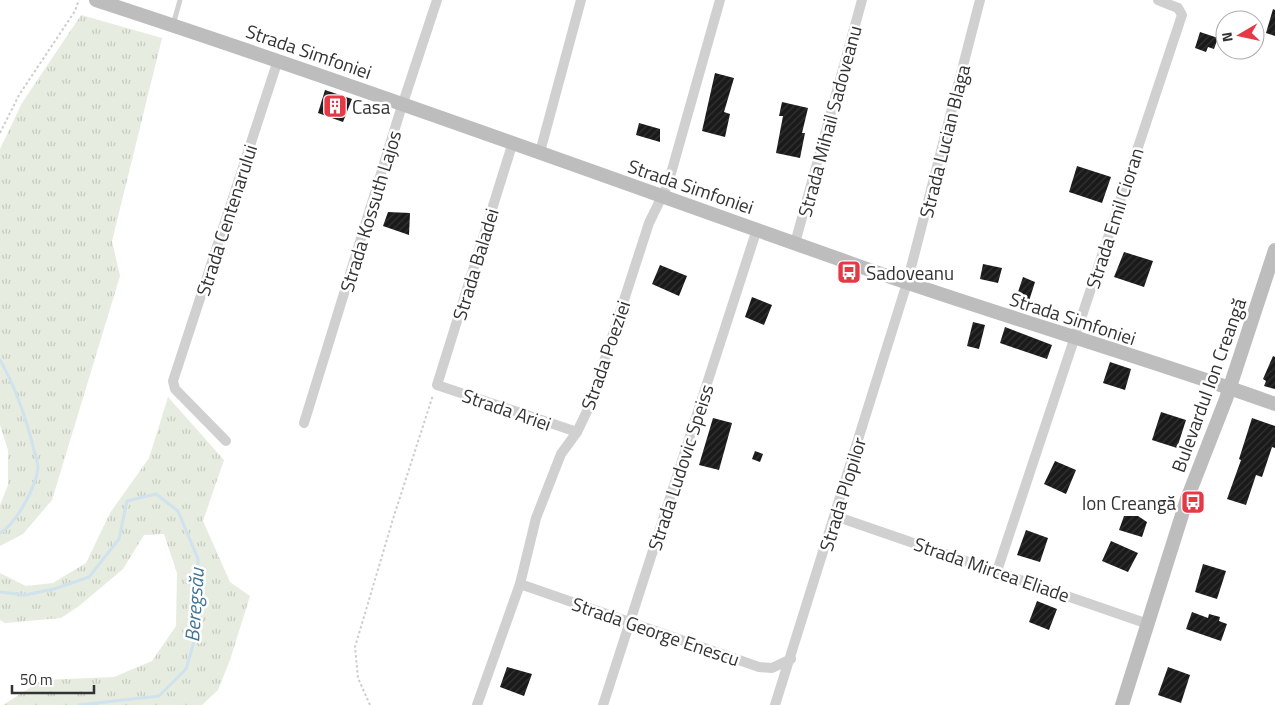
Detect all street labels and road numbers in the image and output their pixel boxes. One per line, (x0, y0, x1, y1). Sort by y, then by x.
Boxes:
street label: Strada Simfoniei (242, 16, 376, 86)
street label: Strada Mihail Sadoveanu (789, 22, 869, 220)
street label: Strada Lucian Blaga (911, 61, 977, 221)
street label: Strada Kossuth Lajos (332, 126, 408, 295)
street label: Strada Centenarului (188, 140, 264, 300)
street label: Strada Emil Cioran (1078, 144, 1150, 292)
street label: Strada Simfoniei (624, 151, 758, 221)
street label: Strada Baladei (444, 204, 506, 324)
street label: Strada Simfoniei (1006, 284, 1140, 352)
street label: Bulevardul Ion Creangă (1163, 293, 1253, 476)
street label: Strada Poeziei (573, 296, 637, 414)
street label: Strada Ariei (459, 380, 555, 438)
street label: Strada Ludovic Speiss (639, 380, 721, 554)
street label: Strada Plopilor (811, 433, 873, 554)
street label: Strada Mircea Eliade (910, 529, 1074, 609)
street label: Strada George Enescu (568, 589, 744, 673)

